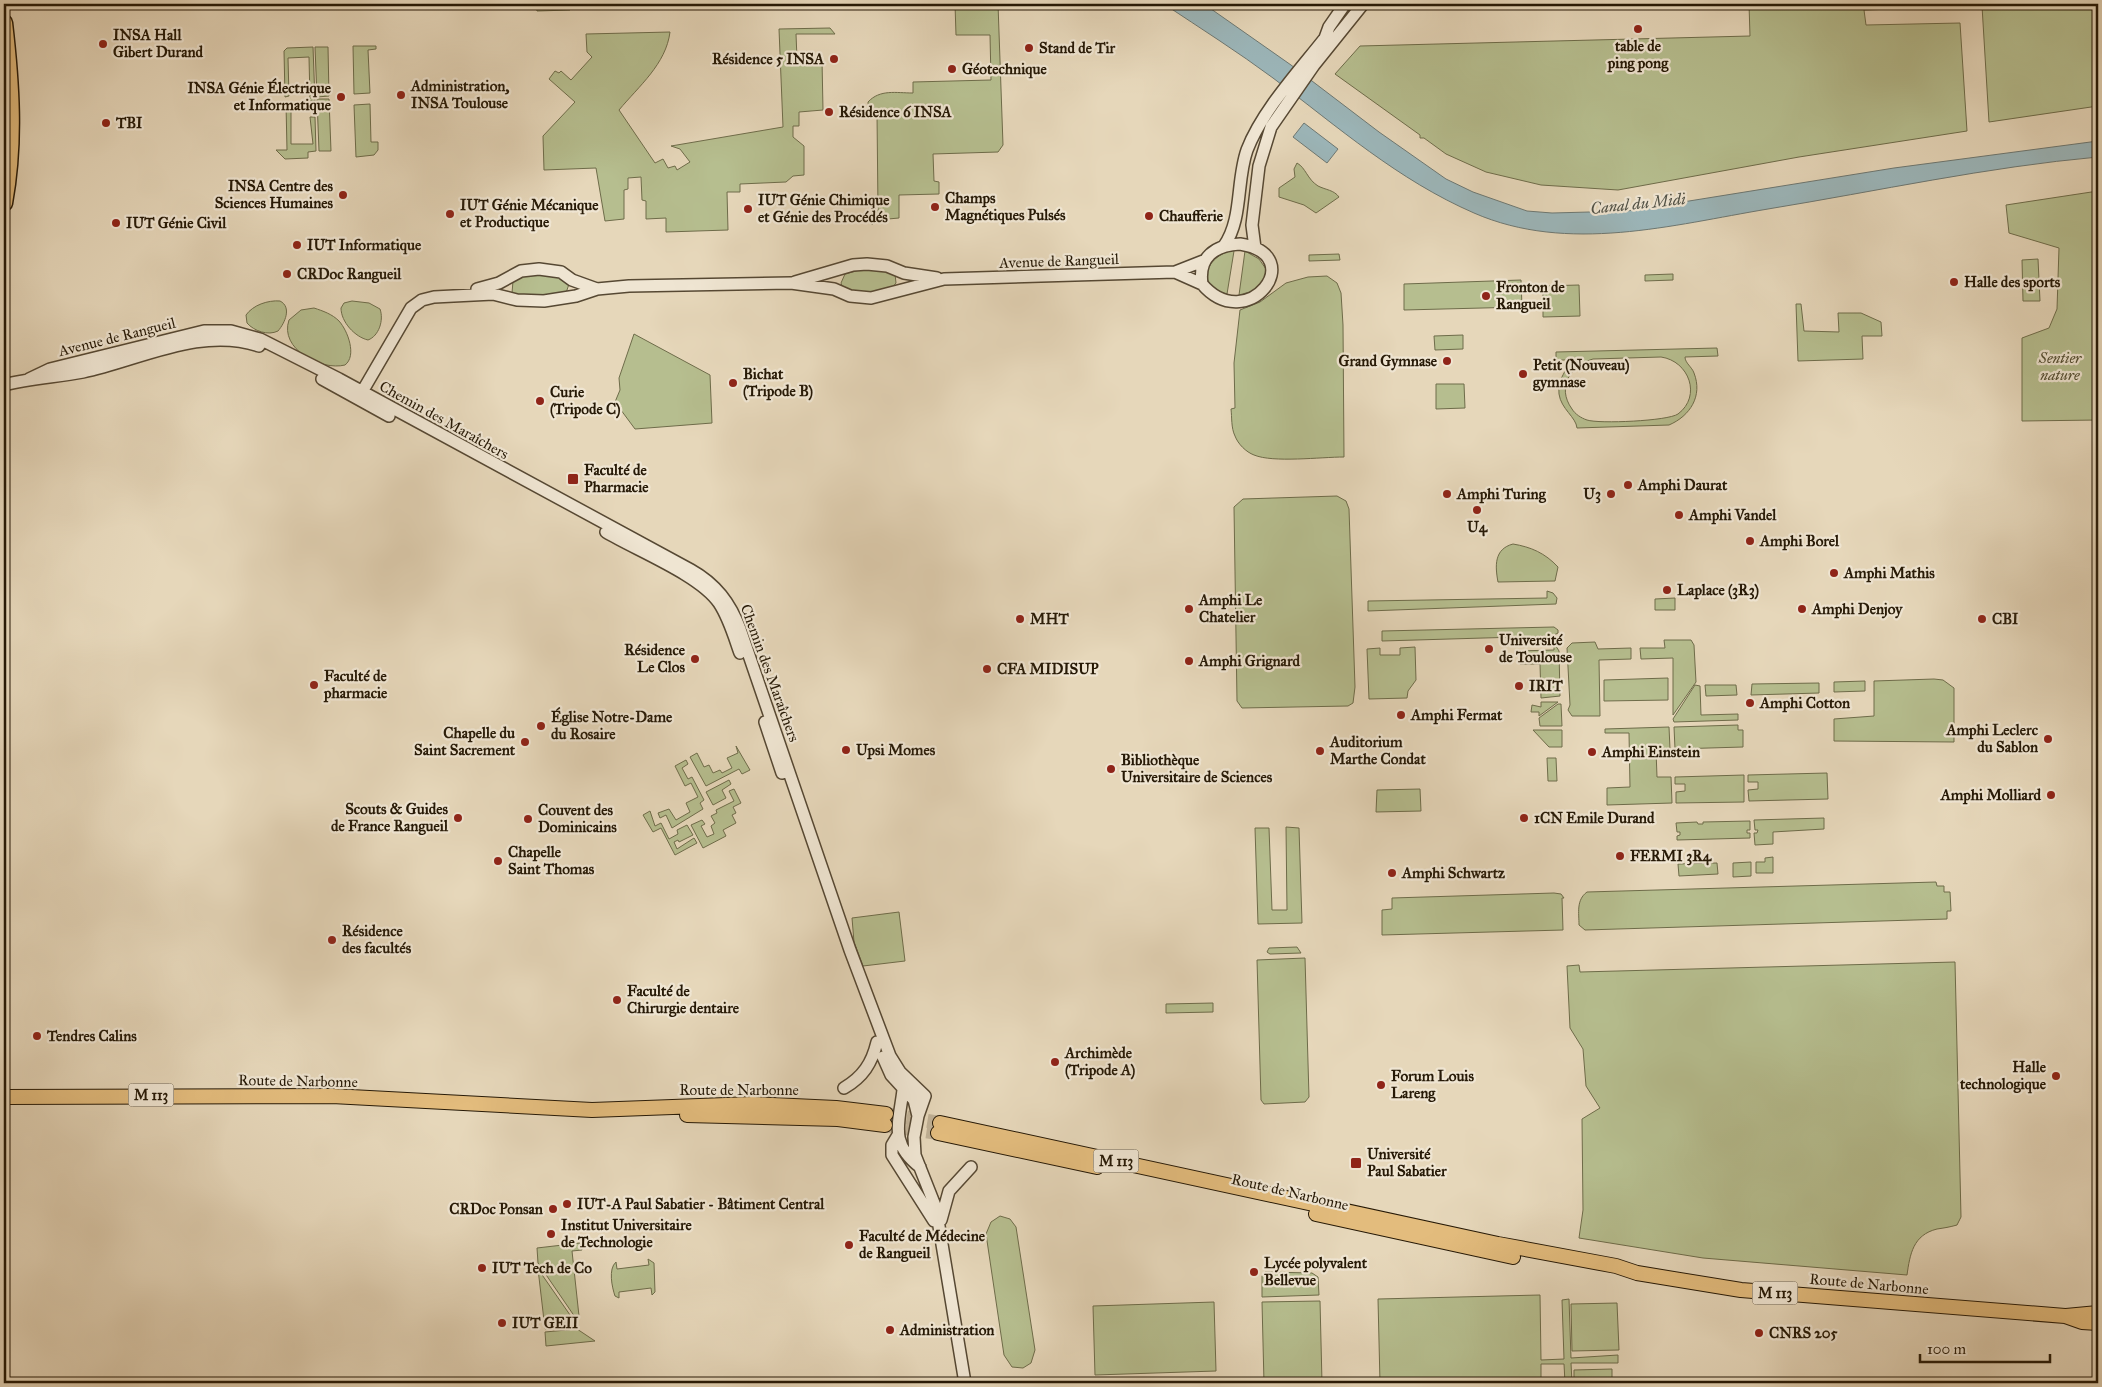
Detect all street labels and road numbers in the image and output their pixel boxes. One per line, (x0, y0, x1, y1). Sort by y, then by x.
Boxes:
street label: Avenue de Rangueil (998, 250, 1120, 272)
street label: Avenue de Rangueil (56, 314, 178, 360)
street label: Chemin des Maraîchers (376, 377, 512, 463)
street label: Chemin des Maraîchers (737, 602, 803, 744)
street label: Route de Narbonne (238, 1071, 358, 1091)
street label: Route de Narbonne (679, 1081, 799, 1099)
road number: M 113 (128, 1084, 174, 1106)
road number: M 113 (1094, 1150, 1138, 1172)
street label: Route de Narbonne (1230, 1170, 1350, 1214)
street label: Route de Narbonne (1809, 1270, 1929, 1298)
road number: M 113 (1752, 1282, 1798, 1305)

